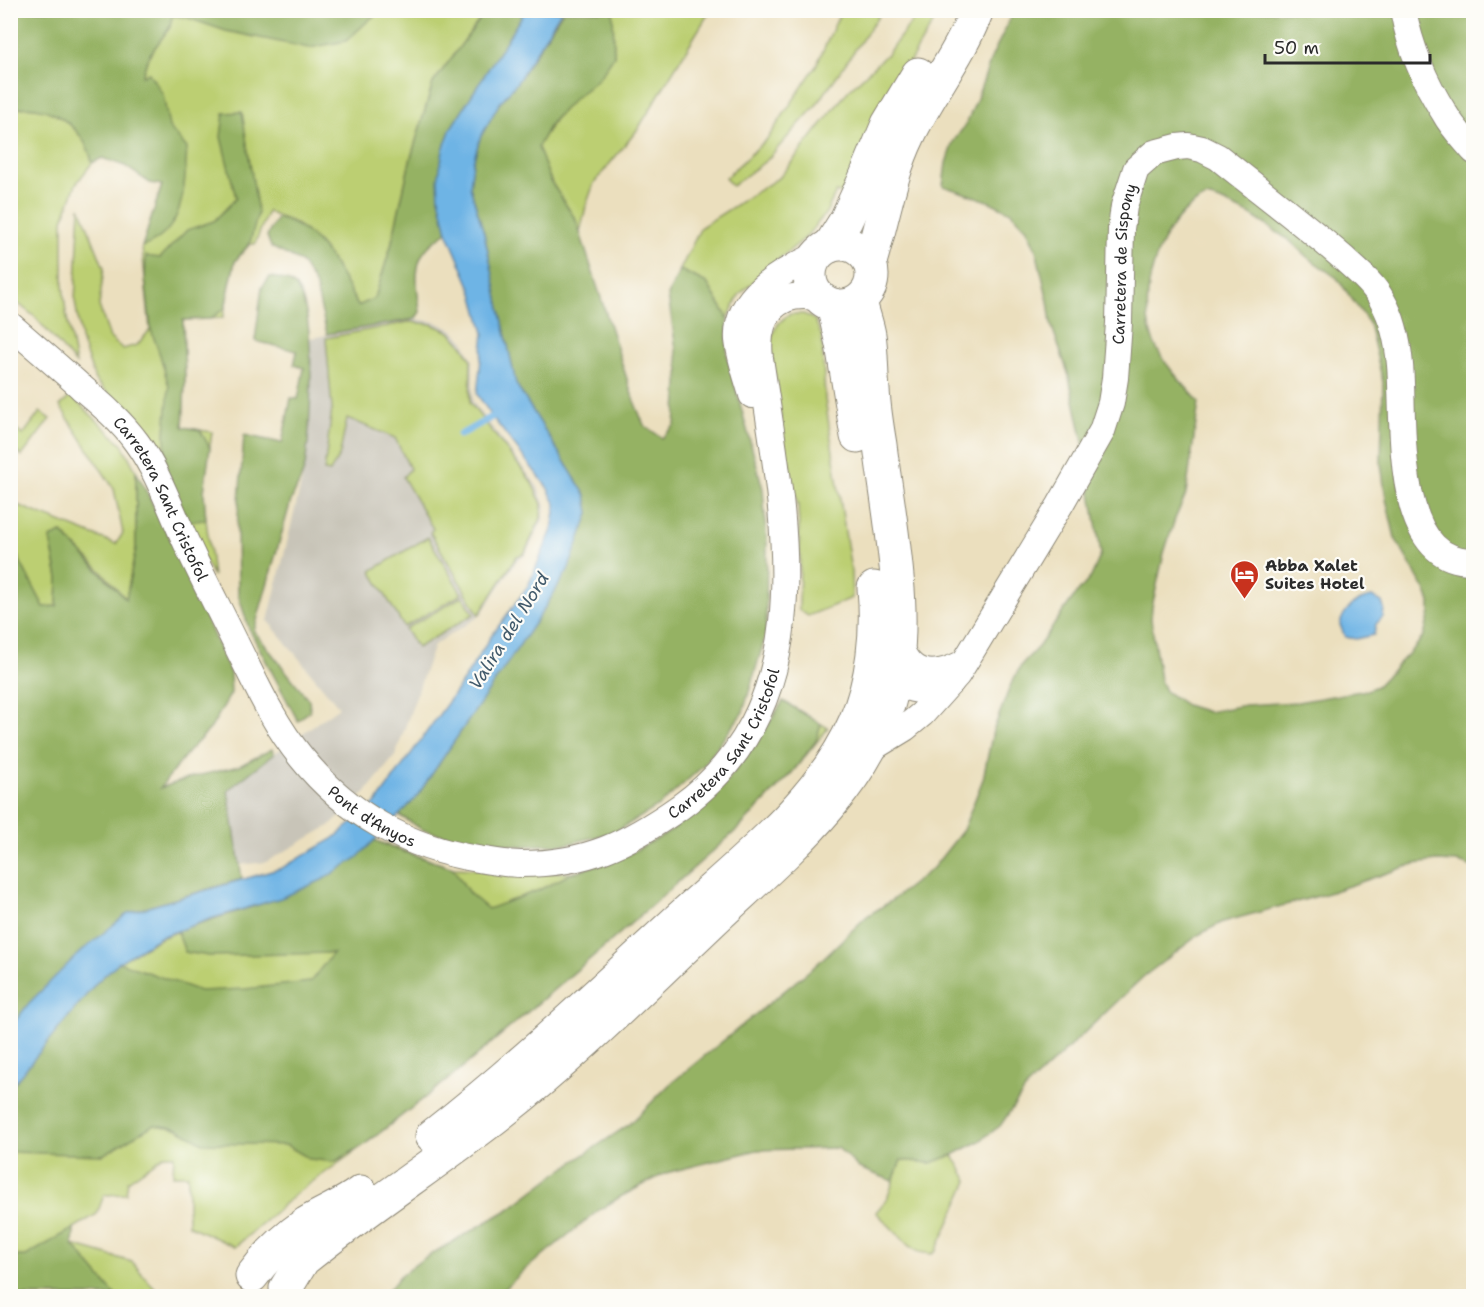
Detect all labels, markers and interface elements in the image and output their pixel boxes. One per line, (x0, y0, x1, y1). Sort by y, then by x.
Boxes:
scale bar (1265, 27, 1430, 65)
text: 50 m (1274, 36, 1319, 60)
street label: Carretera de Sispony (1107, 181, 1142, 345)
street label: Carretera Sant Cristofol (109, 412, 213, 585)
place label: Abba Xalet Suites Hotel (1265, 555, 1365, 594)
hotel icon: Abba Xalet Suites Hotel (1228, 558, 1260, 600)
water label: Valira del Nord (463, 567, 555, 694)
street label: Carretera Sant Cristofol (663, 666, 784, 824)
street label: Pont d'Anyos (323, 781, 419, 852)

